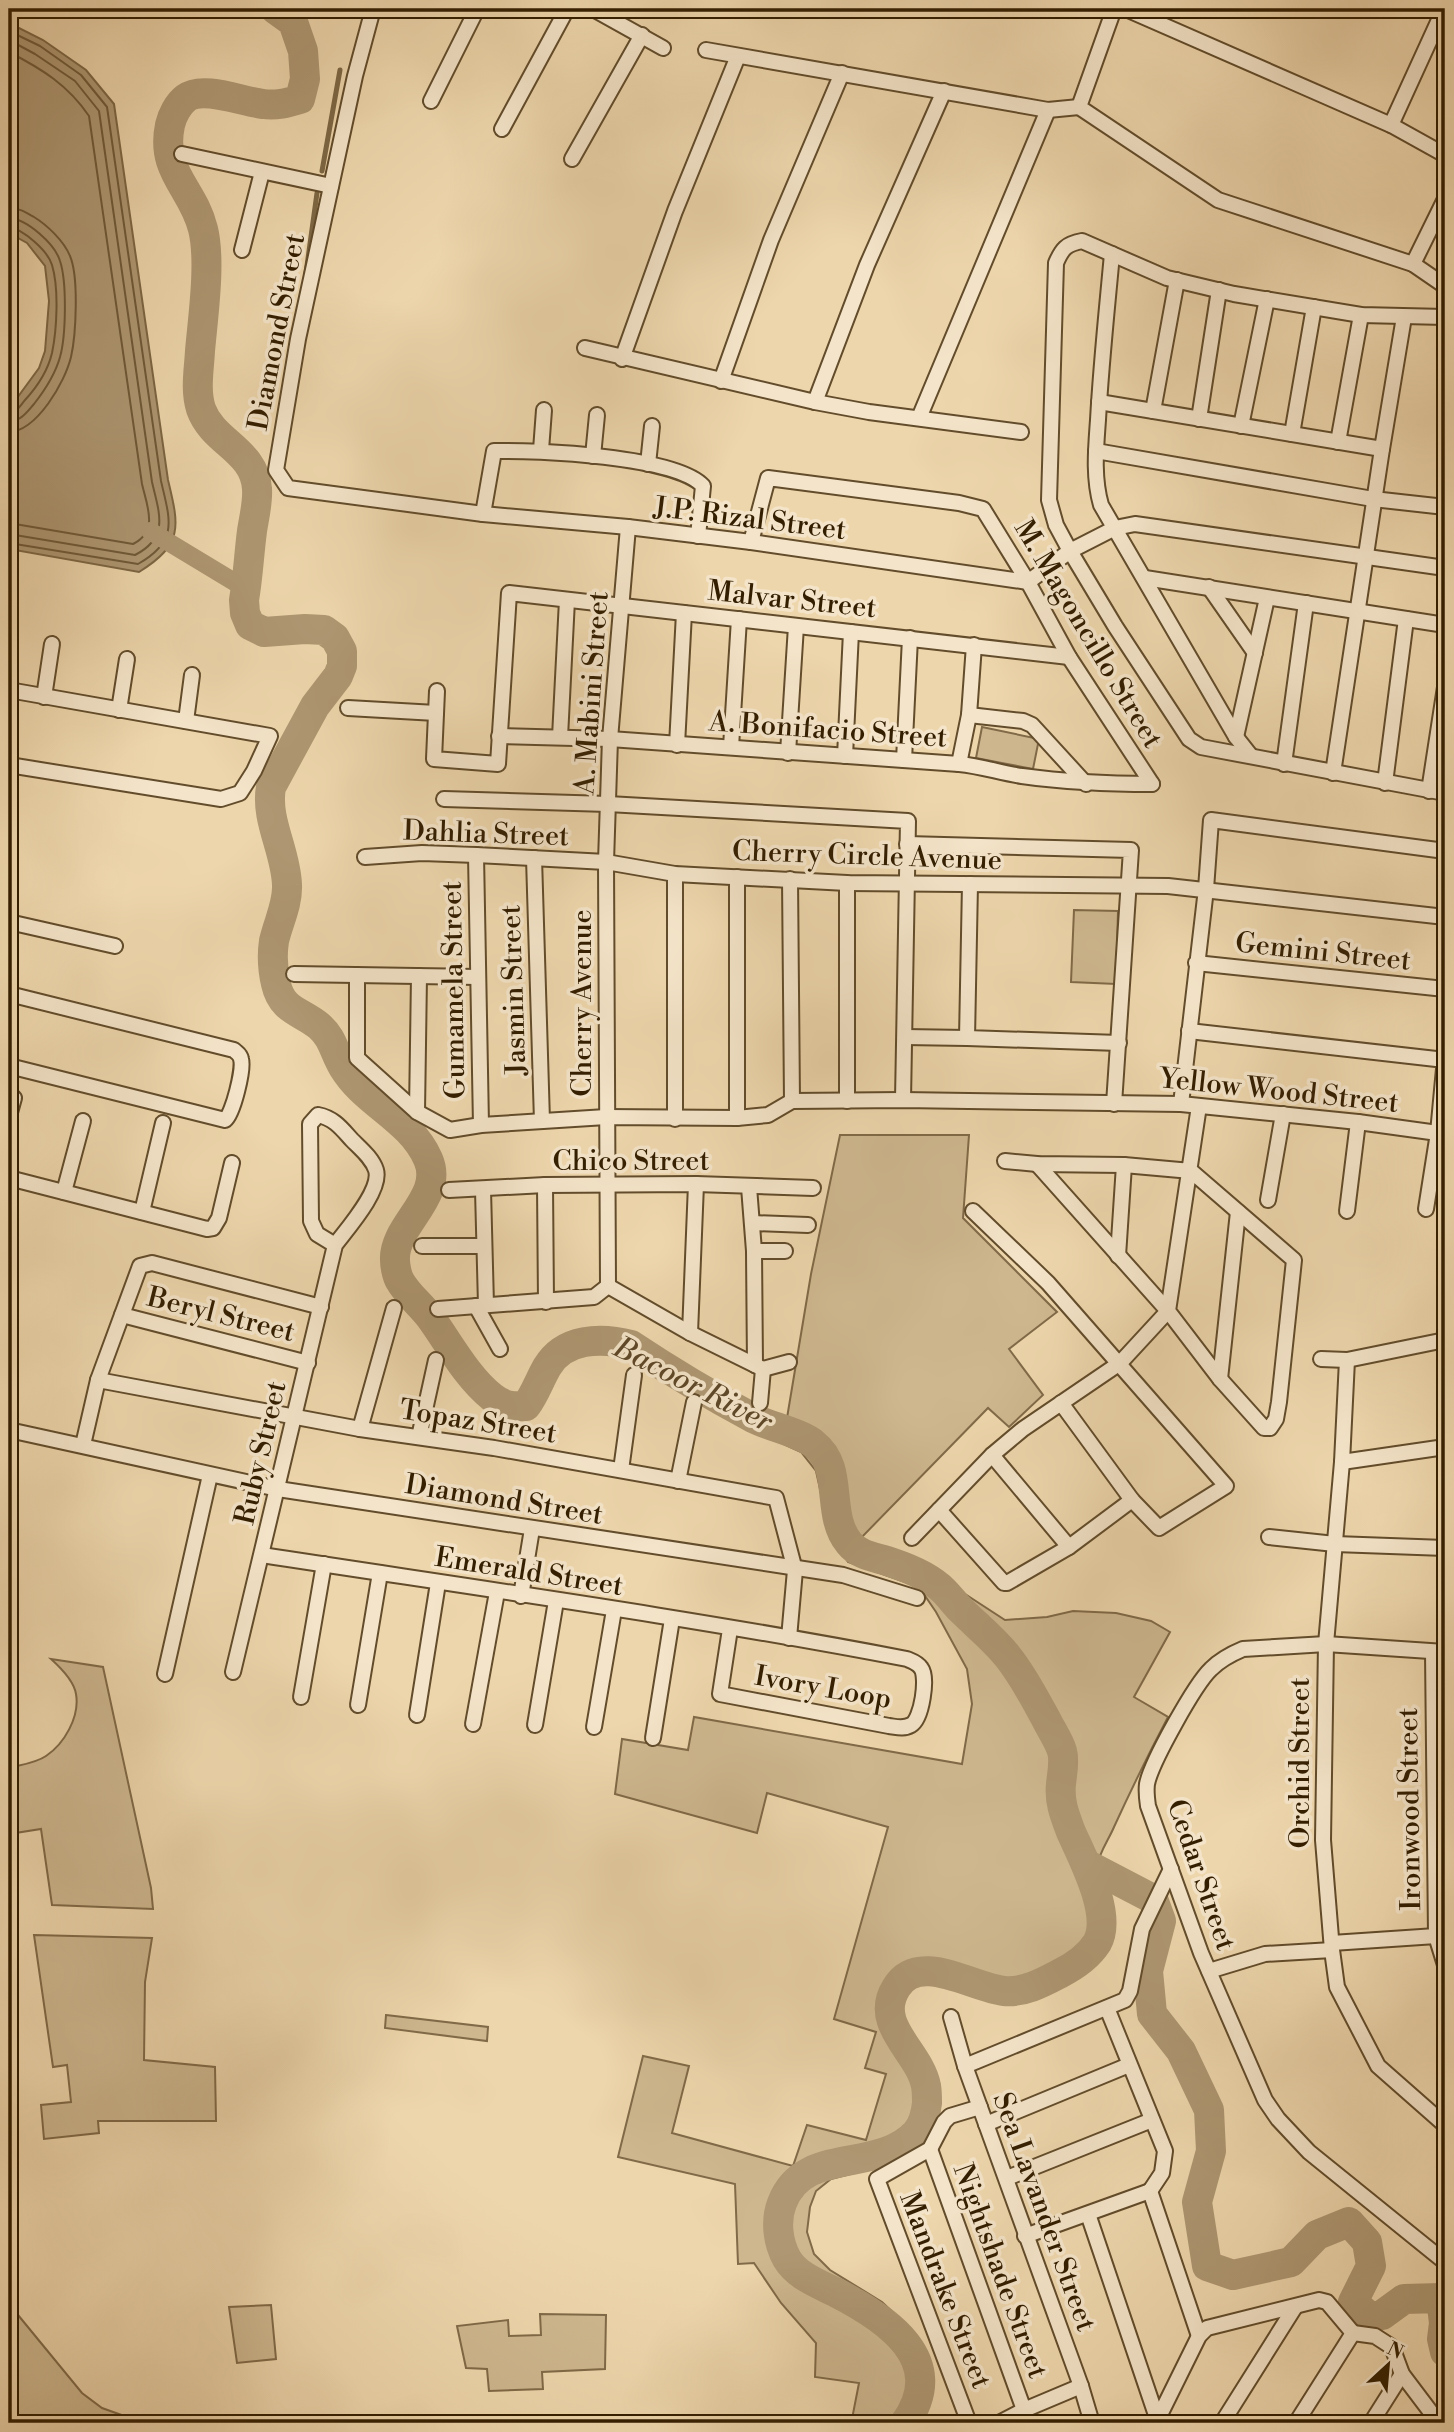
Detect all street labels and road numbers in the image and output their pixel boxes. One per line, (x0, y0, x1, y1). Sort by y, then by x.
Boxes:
street label: Diamond Street (241, 230, 313, 433)
street label: J.P. Rizal Street (651, 490, 848, 548)
street label: M. Magoncillo Street (1006, 513, 1170, 755)
street label: Malvar Street (706, 574, 878, 626)
street label: A. Mabini Street (567, 590, 617, 797)
street label: A. Bonifacio Street (707, 704, 948, 756)
street label: Dahlia Street (402, 814, 570, 854)
street label: Cherry Circle Avenue (732, 834, 1002, 878)
street label: Gumamela Street (435, 881, 473, 1099)
street label: Jasmin Street (494, 904, 535, 1077)
street label: Cherry Avenue (565, 909, 600, 1097)
street label: Gemini Street (1234, 925, 1413, 979)
street label: Yellow Wood Street (1156, 1061, 1400, 1121)
street label: Chico Street (553, 1144, 710, 1179)
street label: Beryl Street (143, 1280, 298, 1350)
street label: Ruby Street (227, 1378, 295, 1528)
street label: Topaz Street (397, 1392, 559, 1452)
street label: Diamond Street (403, 1467, 606, 1533)
street label: Emerald Street (432, 1540, 626, 1604)
street label: Ivory Loop (752, 1659, 894, 1717)
street label: Orchid Street (1283, 1677, 1318, 1849)
street label: Ironwood Street (1391, 1707, 1429, 1911)
street label: Cedar Street (1159, 1795, 1243, 1955)
street label: Sea Lavander Street (985, 2088, 1103, 2336)
street label: Nightshade Street (945, 2159, 1055, 2383)
street label: Mandrake Street (891, 2187, 999, 2393)

